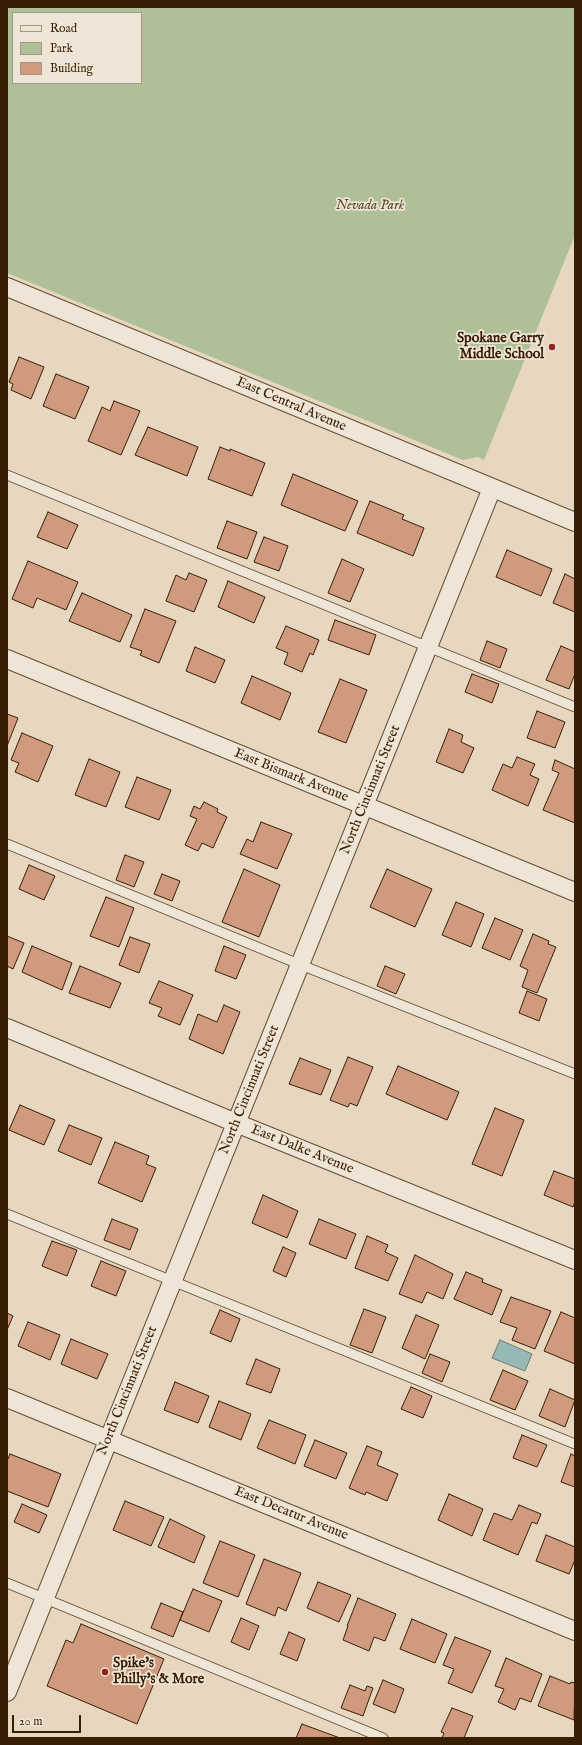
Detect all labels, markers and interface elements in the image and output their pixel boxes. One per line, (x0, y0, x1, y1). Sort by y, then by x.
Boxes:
legend (12, 12, 142, 84)
text: Road (50, 21, 77, 36)
text: Park (50, 41, 73, 56)
text: Building (50, 61, 93, 76)
park label: Nevada Park (336, 198, 404, 214)
place label: Spokane Garry Middle School (457, 331, 544, 364)
marker: Spokane Garry Middle School (547, 342, 557, 352)
street label: East Central Avenue (233, 374, 349, 436)
street label: North Cincinnati Street (337, 723, 405, 857)
street label: East Bismark Avenue (231, 745, 351, 807)
street label: North Cincinnati Street (216, 1023, 284, 1157)
street label: East Dalke Avenue (248, 1122, 356, 1178)
street label: North Cincinnati Street (94, 1324, 162, 1458)
street label: East Decatur Avenue (232, 1483, 350, 1545)
place label: Spike's Philly's & More (113, 1656, 204, 1688)
marker: Spike's Philly's & More (100, 1667, 110, 1677)
scale bar (14, 1707, 83, 1733)
text: 20 m (19, 1714, 42, 1729)

